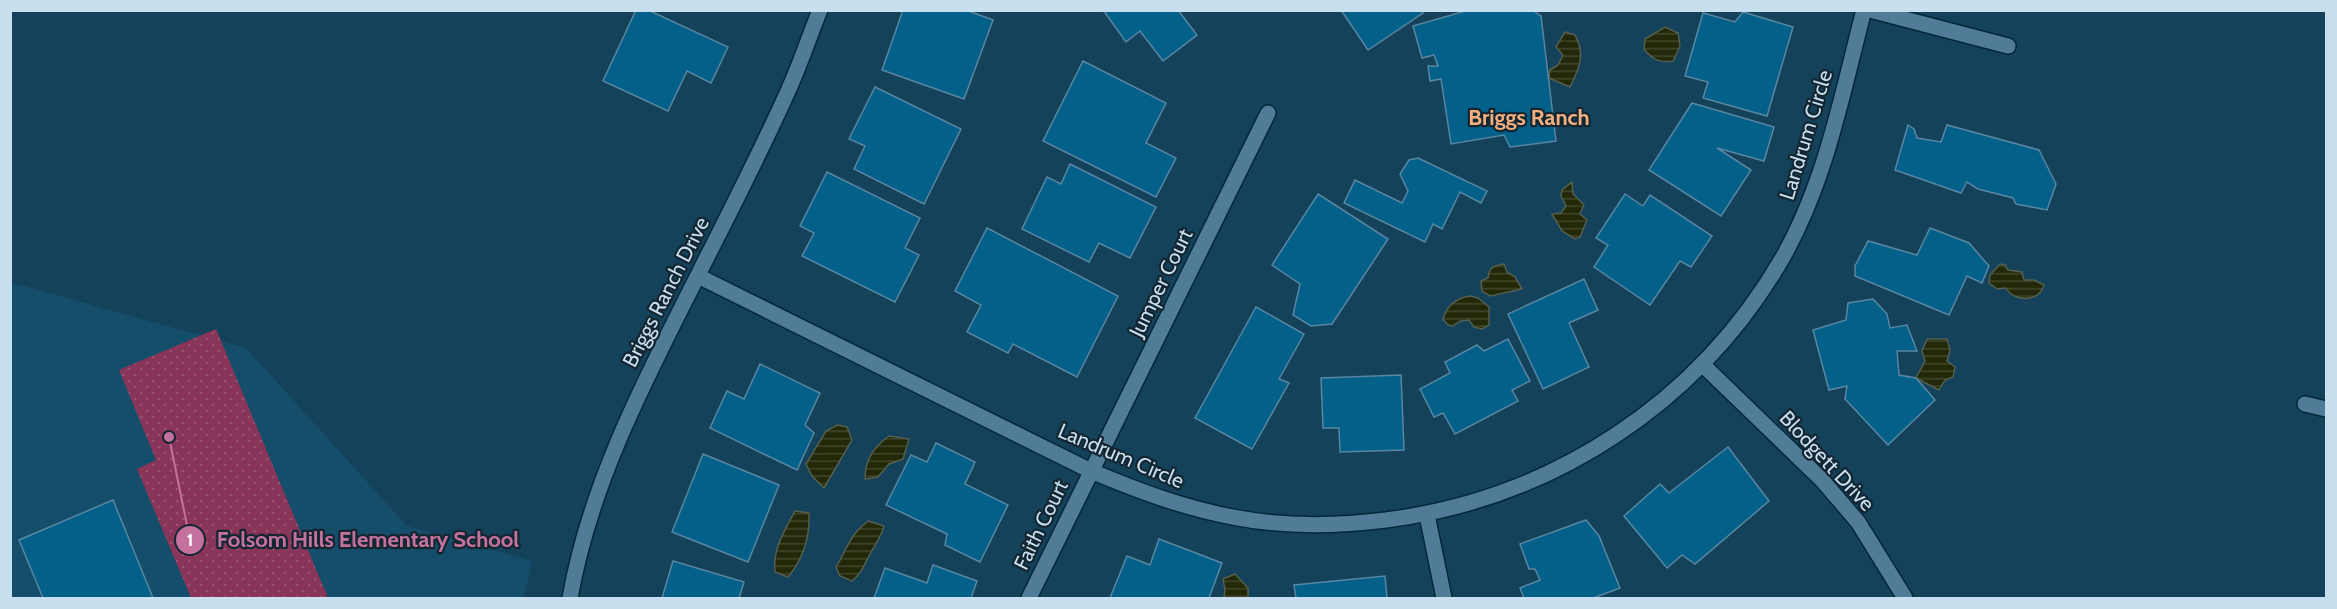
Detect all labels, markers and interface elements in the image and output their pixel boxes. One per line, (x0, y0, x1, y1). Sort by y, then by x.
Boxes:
street label: Landrum Circle (1774, 67, 1837, 203)
district label: Briggs Ranch (1468, 104, 1590, 131)
street label: Briggs Ranch Drive (617, 212, 714, 371)
street label: Jumper Court (1123, 225, 1197, 342)
street label: Blodgett Drive (1775, 405, 1880, 516)
street label: Landrum Circle (1054, 418, 1188, 493)
street label: Faith Court (1008, 476, 1073, 574)
callout: Folsom Hills Elementary School (175, 520, 532, 560)
text: Folsom Hills Elementary School (217, 526, 519, 553)
text: 1 (187, 529, 193, 551)

